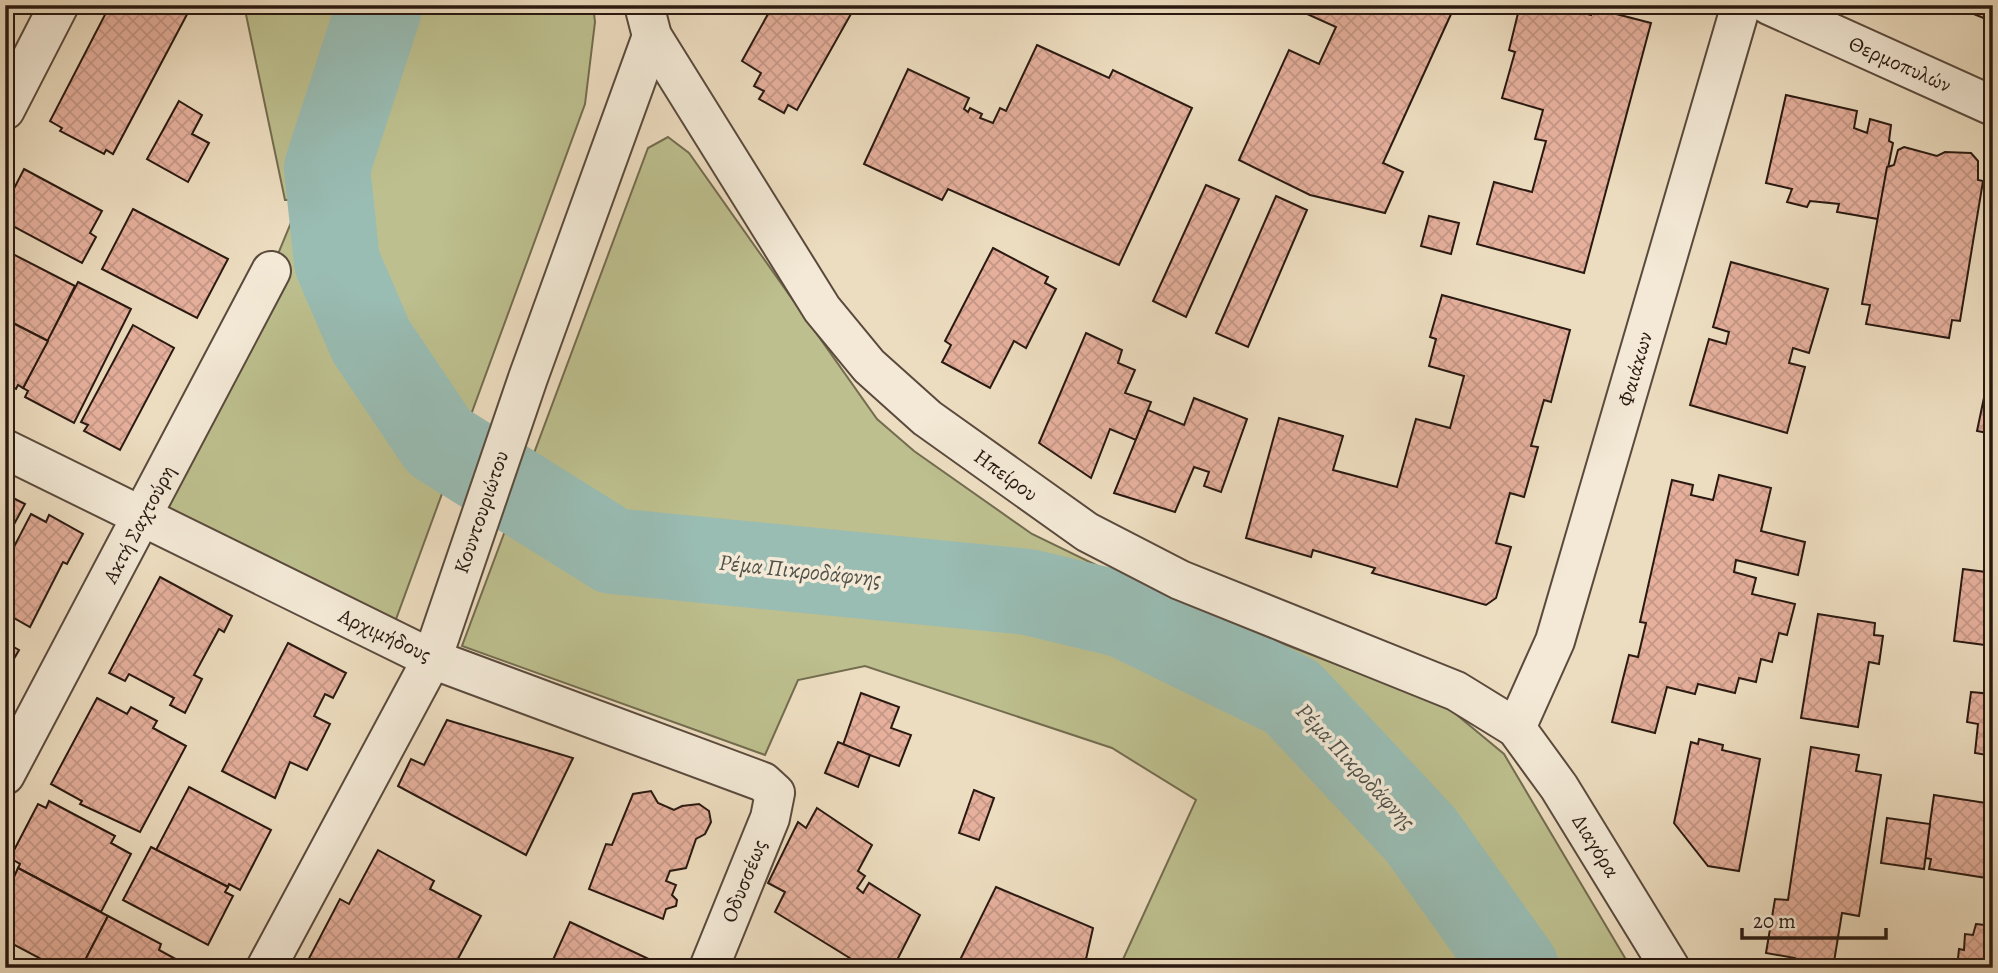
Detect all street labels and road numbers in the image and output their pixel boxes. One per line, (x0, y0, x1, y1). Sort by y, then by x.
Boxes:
street label: Θερμοπυλών (1844, 29, 1956, 99)
street label: Φαιάκων (1611, 328, 1659, 410)
street label: Ηπείρου (968, 442, 1044, 508)
street label: Κουντουριώτου (447, 447, 515, 577)
street label: Ακτή Σαχτούρη (96, 460, 182, 589)
street label: Αρχιμήδους (333, 601, 436, 669)
street label: Διαγόρα (1566, 809, 1626, 883)
street label: Οδυσσέως (715, 835, 773, 927)

